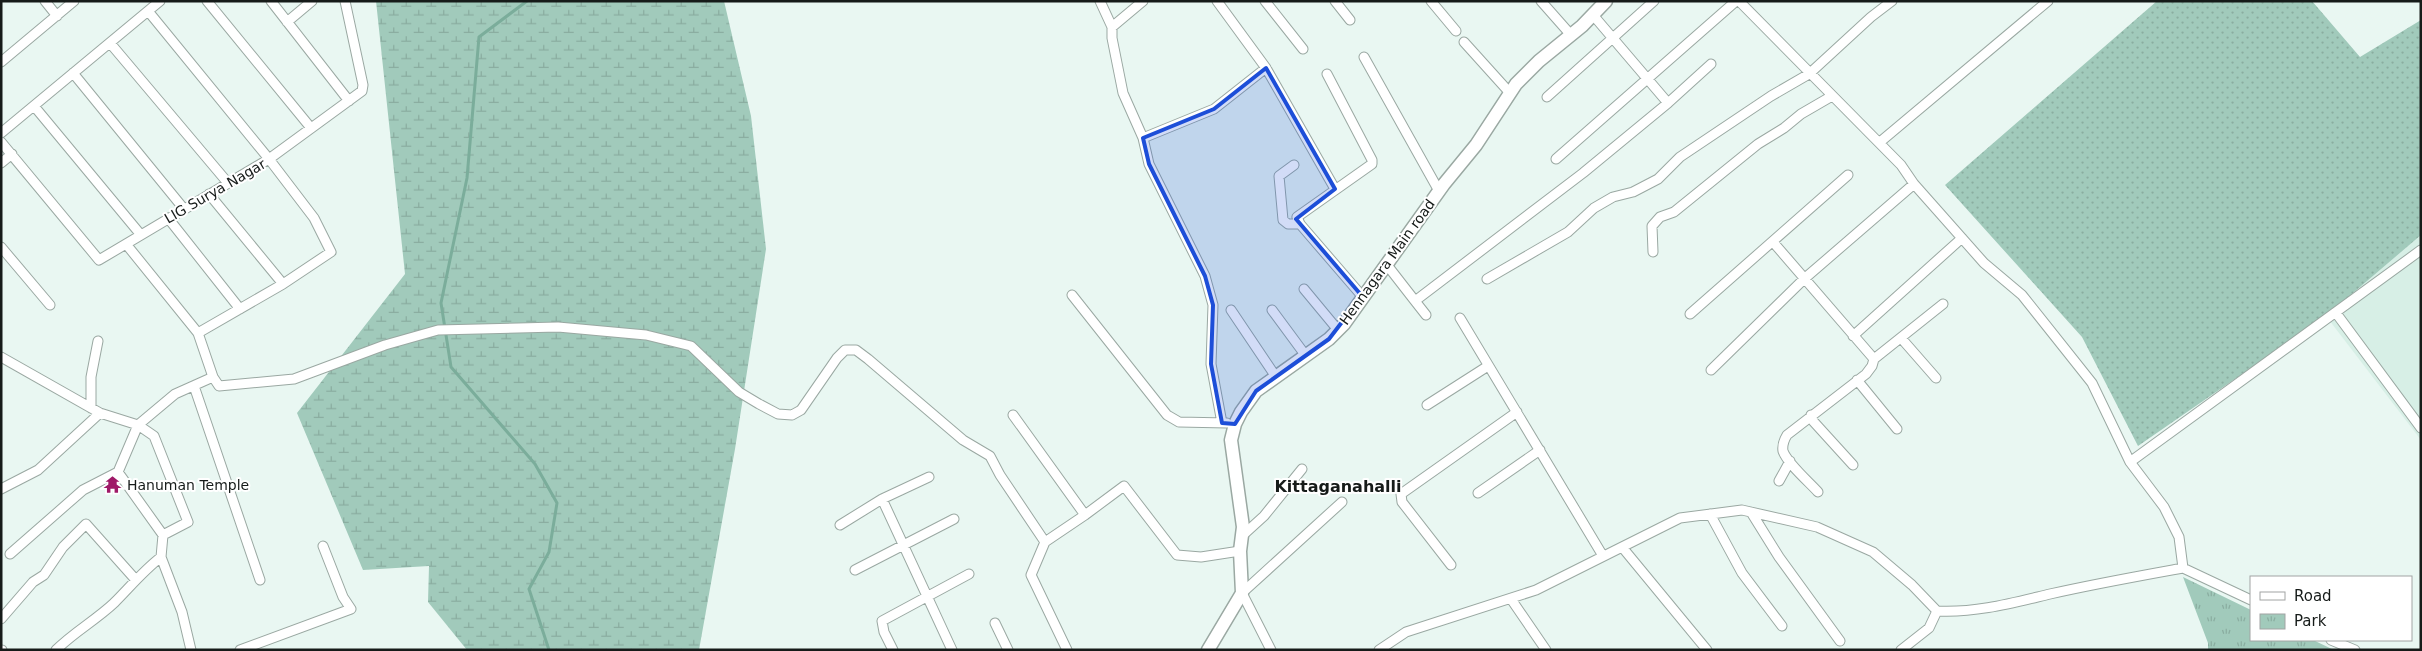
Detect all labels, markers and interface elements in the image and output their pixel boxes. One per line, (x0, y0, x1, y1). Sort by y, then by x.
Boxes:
street label: LIG Surya Nagar (161, 155, 269, 227)
street label: Hennagara Main road (1336, 196, 1438, 328)
temple icon: Hanuman Temple (103, 475, 123, 495)
place label: Hanuman Temple (127, 477, 249, 493)
district label: Kittaganahalli (1274, 477, 1402, 496)
legend (2250, 576, 2412, 641)
text: Road (2294, 587, 2332, 605)
text: Park (2294, 612, 2327, 630)

